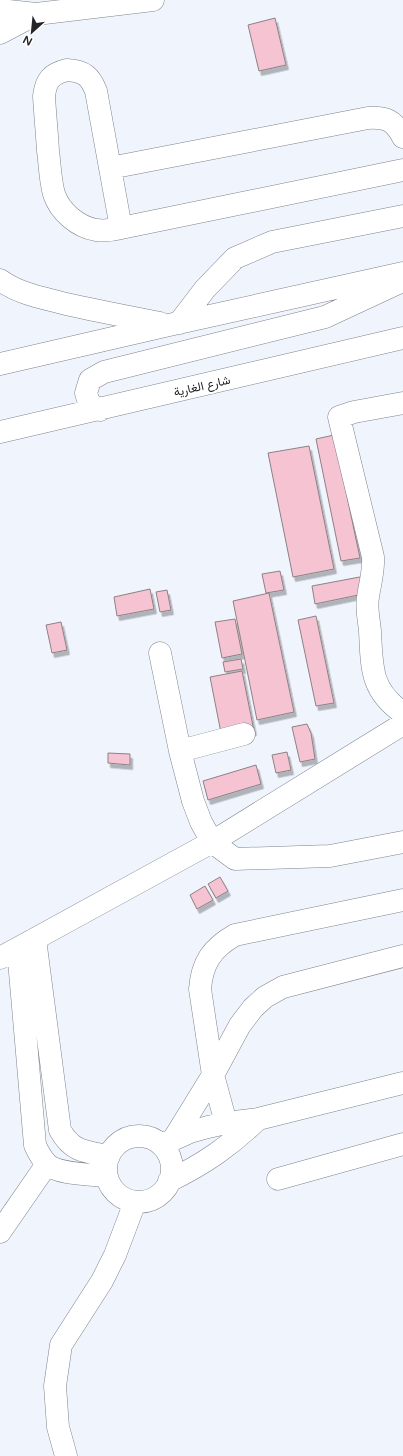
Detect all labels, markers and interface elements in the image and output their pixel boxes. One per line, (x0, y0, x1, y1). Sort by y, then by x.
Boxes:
north arrow (12, 12, 52, 52)
text: N (21, 33, 35, 48)
street label: شارع الغارية (172, 373, 232, 401)

